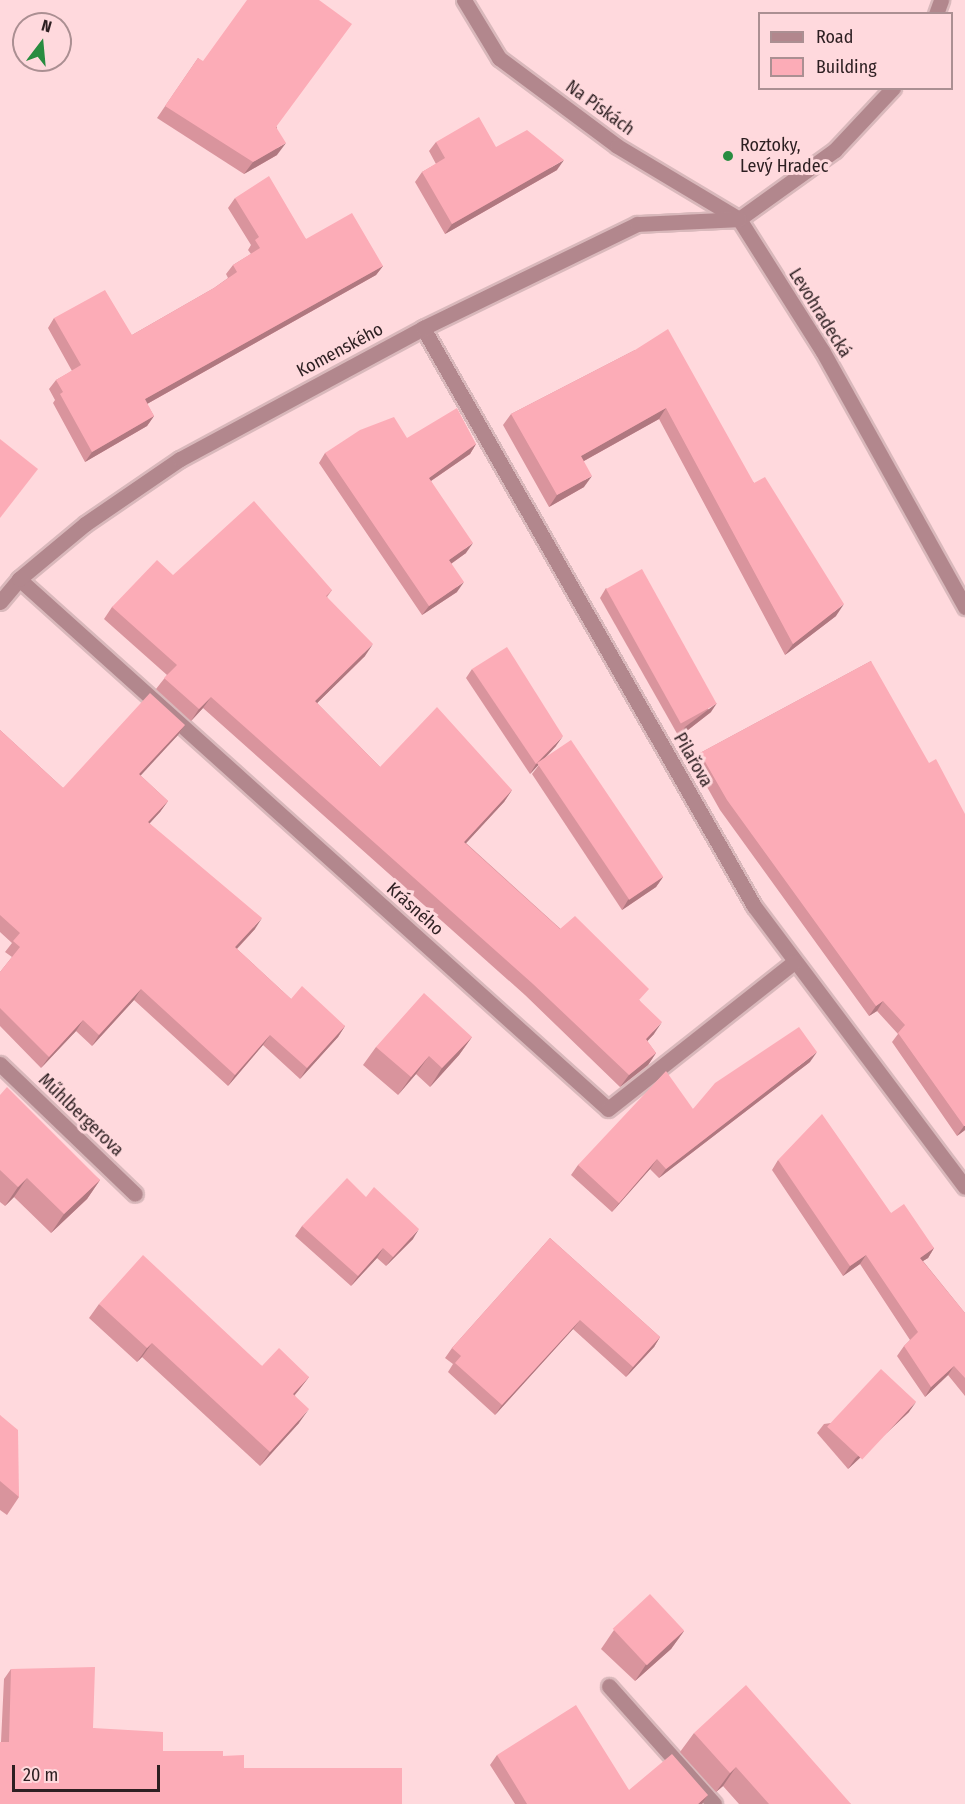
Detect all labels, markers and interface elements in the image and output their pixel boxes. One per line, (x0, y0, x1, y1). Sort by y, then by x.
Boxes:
north arrow (12, 12, 72, 72)
legend (758, 12, 953, 90)
text: N (39, 16, 54, 37)
text: Road (816, 26, 853, 48)
text: Building (816, 56, 877, 78)
street label: Na Pískách (561, 76, 639, 140)
place label: Roztoky, Levý Hradec (740, 135, 828, 178)
marker: Roztoky, Levý Hradec (721, 149, 735, 163)
street label: Levohradecká (784, 264, 856, 362)
street label: Komenského (293, 318, 387, 382)
street label: Pilařova (669, 729, 717, 791)
street label: Krásného (382, 878, 448, 940)
street label: Műhlbergerova (34, 1069, 128, 1161)
scale bar (15, 1753, 164, 1791)
text: 20 m (23, 1764, 58, 1786)

